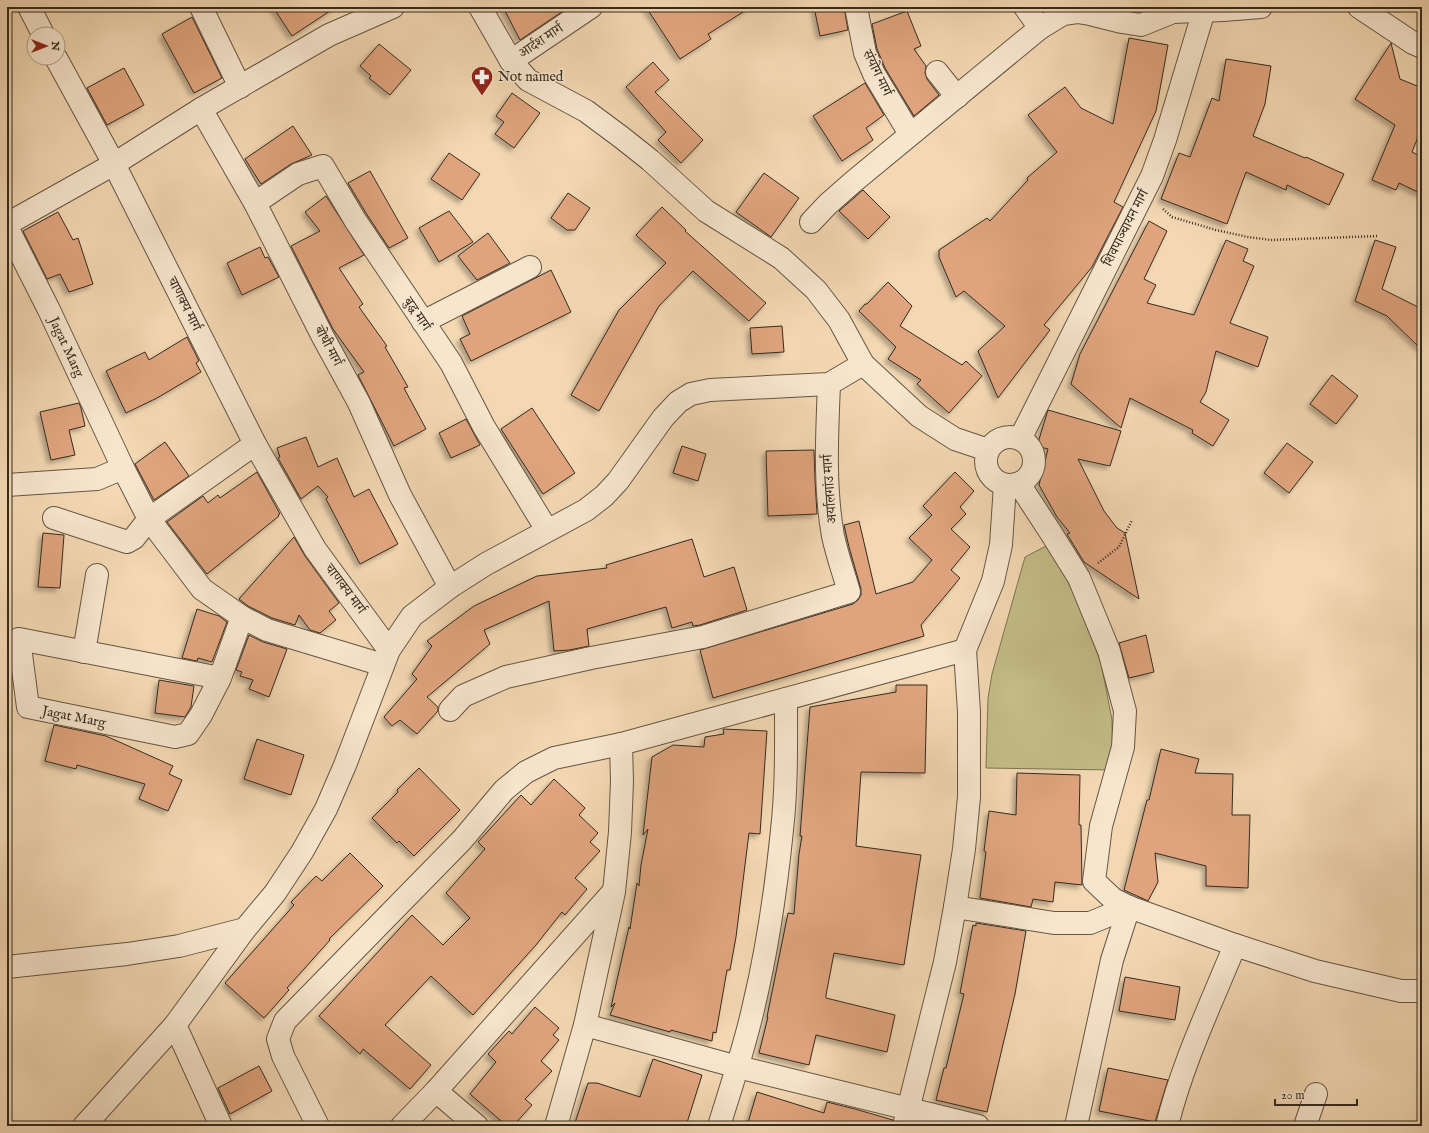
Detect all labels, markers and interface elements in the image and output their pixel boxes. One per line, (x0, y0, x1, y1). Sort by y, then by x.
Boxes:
street label: आर्दश मार्ग (515, 19, 568, 62)
north arrow (26, 26, 66, 66)
text: N (48, 40, 62, 51)
street label: संयोग मार्ग (858, 46, 896, 100)
pharmacy icon: Not named (469, 64, 495, 97)
place label: Not named (498, 68, 564, 86)
street label: शिवपाञ्चायन मार्ग (1098, 186, 1154, 270)
street label: चाणक्य मार्ग (162, 273, 206, 335)
street label: बुद्ध मार्ग (399, 293, 435, 335)
street label: Jagat Marg (44, 312, 88, 381)
street label: बोधी मार्ग (309, 322, 347, 370)
street label: अर्यालगांउ मार्ग (819, 453, 841, 524)
street label: चाणक्य मार्ग (320, 559, 370, 618)
street label: Jagat Marg (38, 702, 108, 732)
scale bar (1275, 1081, 1357, 1107)
text: 20 m (1281, 1088, 1304, 1103)

